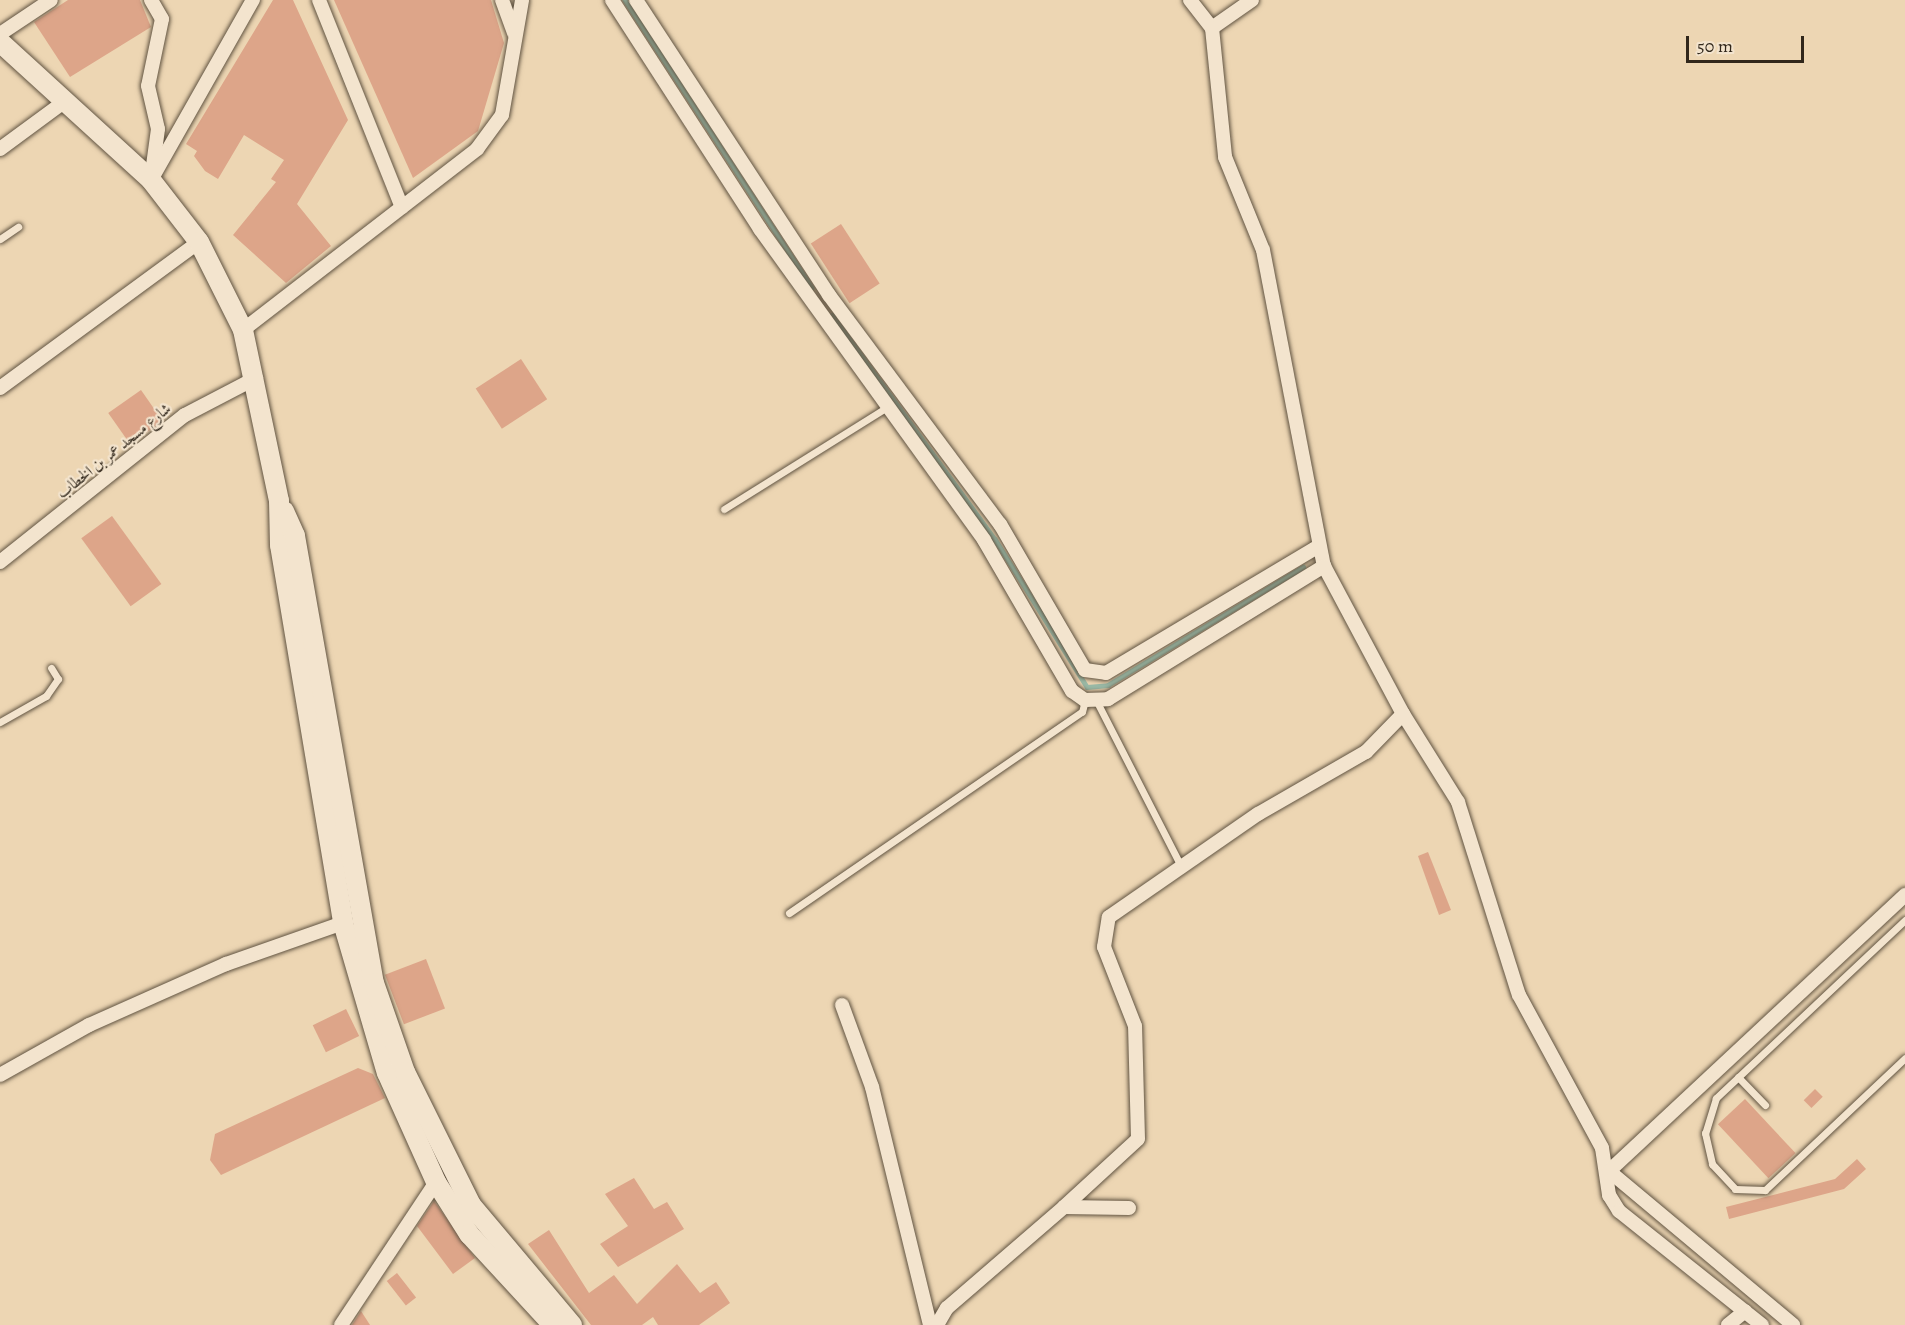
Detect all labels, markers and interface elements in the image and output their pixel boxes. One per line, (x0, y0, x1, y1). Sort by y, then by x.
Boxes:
scale bar (1689, 24, 1808, 62)
text: 50 m (1697, 34, 1733, 58)
street label: شارع مسجد عمر بن الخطاب (53, 399, 175, 503)

